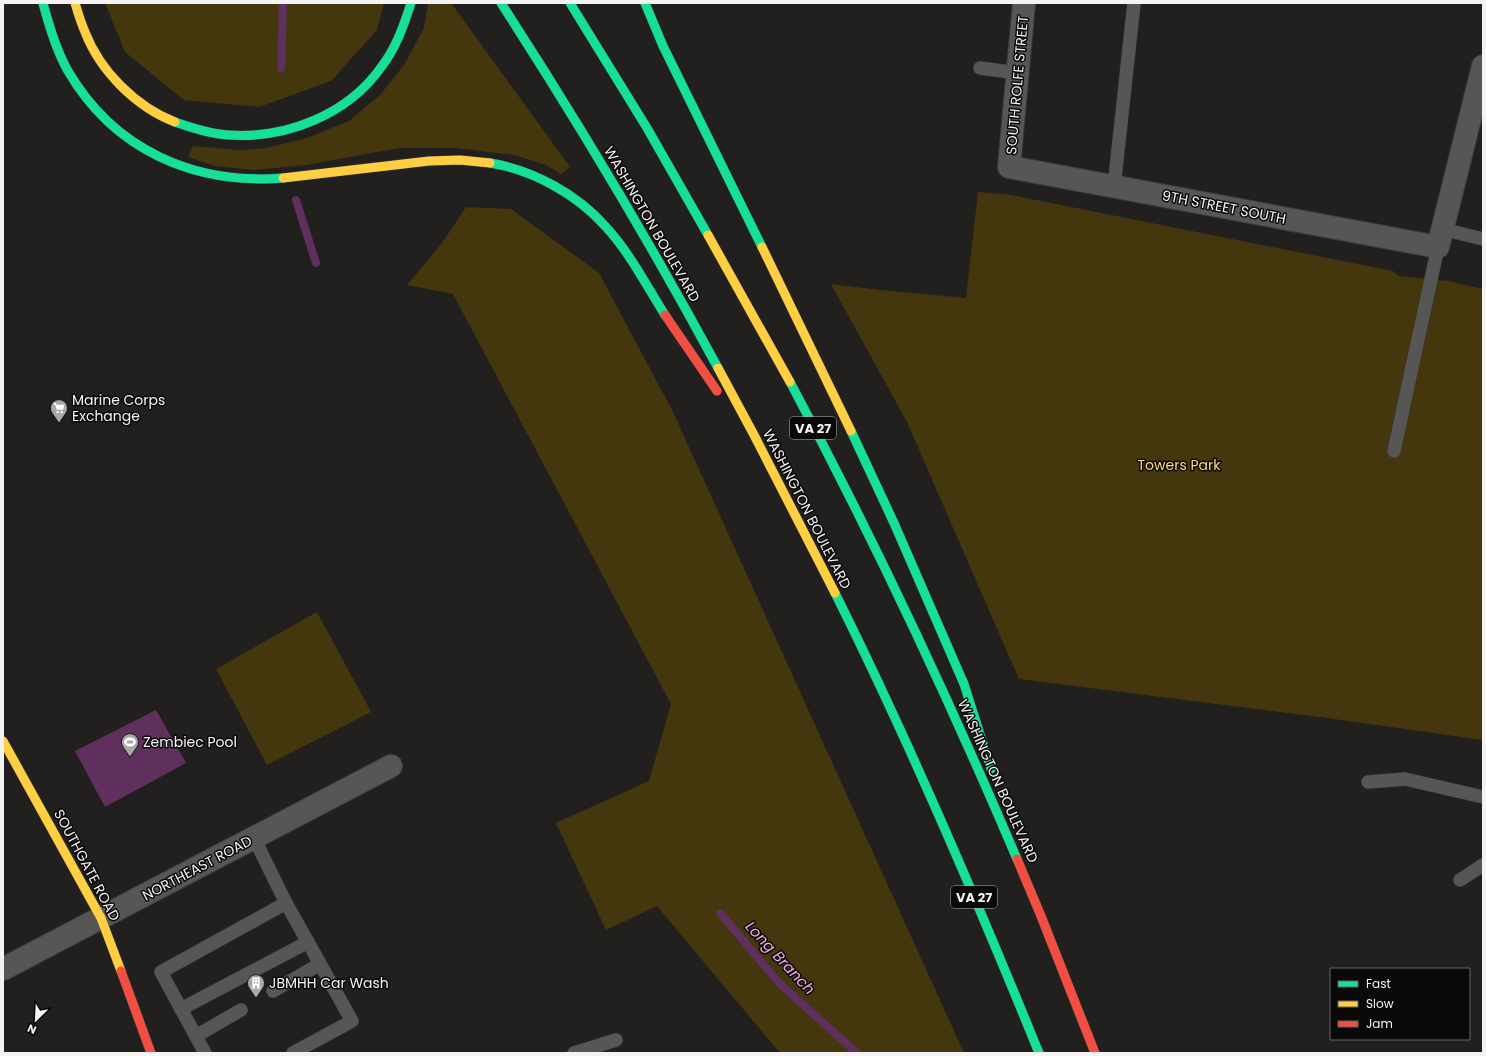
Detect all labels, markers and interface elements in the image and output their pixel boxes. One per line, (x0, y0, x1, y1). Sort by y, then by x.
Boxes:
street label: SOUTH ROLFE STREET (1001, 14, 1033, 155)
street label: WASHINGTON BOULEVARD (599, 142, 705, 306)
street label: 9TH STREET SOUTH (1160, 185, 1288, 229)
place label: Marine Corps Exchange (72, 390, 165, 426)
supermarket icon: Marine Corps Exchange (49, 398, 69, 423)
road number: VA 27 (790, 417, 836, 439)
street label: WASHINGTON BOULEVARD (758, 426, 856, 592)
park label: Towers Park (1138, 455, 1221, 475)
street label: WASHINGTON BOULEVARD (953, 696, 1043, 866)
sports icon: Zembiec Pool (120, 732, 140, 757)
place label: Zembiec Pool (143, 732, 237, 752)
street label: SOUTHGATE ROAD (49, 806, 125, 924)
street label: NORTHEAST ROAD (139, 831, 255, 905)
road number: VA 27 (951, 886, 997, 908)
water label: Long Branch (741, 916, 820, 999)
legend (1330, 968, 1470, 1040)
building icon: JBMHH Car Wash (246, 973, 266, 998)
place label: JBMHH Car Wash (269, 973, 389, 993)
text: Fast (1366, 975, 1391, 992)
text: Slow (1366, 995, 1394, 1012)
north arrow (16, 1000, 56, 1040)
text: Jam (1366, 1015, 1393, 1032)
text: N (25, 1020, 39, 1038)

